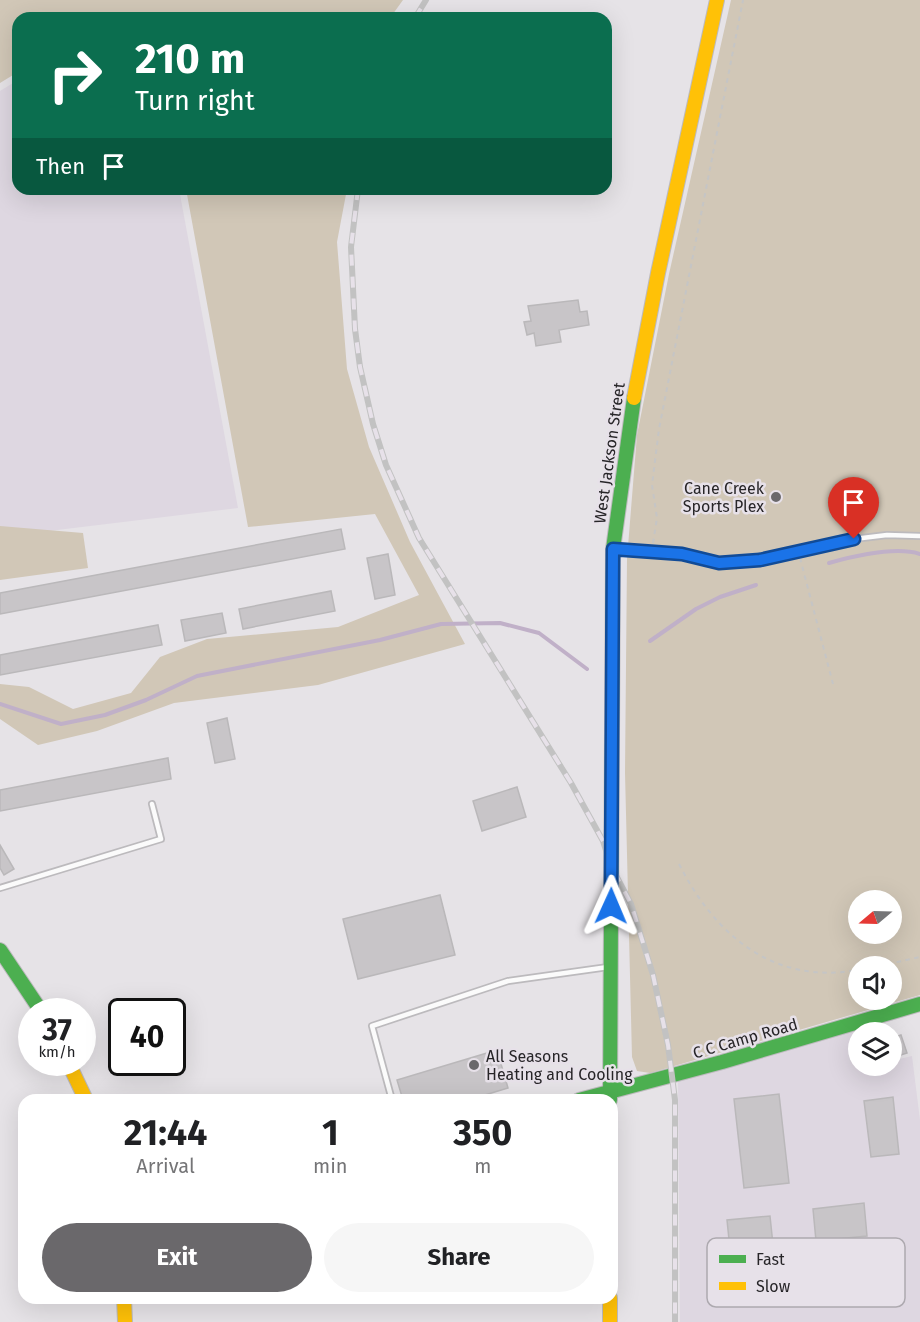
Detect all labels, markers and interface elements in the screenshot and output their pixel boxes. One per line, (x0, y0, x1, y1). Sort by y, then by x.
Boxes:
text: 210 m (135, 34, 245, 84)
icon: right (36, 36, 114, 114)
text: Turn right (135, 85, 255, 117)
icon: arrive (97, 150, 130, 183)
text: Then (36, 153, 85, 180)
street label: West Jackson Street (590, 381, 629, 525)
pin (828, 477, 879, 539)
place label: Cane Creek Sports Plex (683, 479, 765, 516)
icon: arrive (837, 486, 870, 519)
marker: Cane Creek Sports Plex (769, 490, 783, 504)
position arrow (579, 874, 643, 938)
north arrow (848, 890, 902, 944)
map controls (848, 890, 902, 1076)
button: sound (848, 956, 902, 1010)
speed limit sign: 40 (108, 998, 186, 1076)
text: 37 (42, 1012, 72, 1048)
street label: C C Camp Road (690, 1014, 800, 1063)
button: layers (848, 1022, 902, 1076)
text: km/h (38, 1043, 76, 1061)
place label: All Seasons Heating and Cooling (486, 1047, 633, 1084)
marker: All Seasons Heating and Cooling (467, 1058, 481, 1072)
text: 21:44 (124, 1111, 207, 1155)
text: 1 (322, 1111, 339, 1155)
text: 350 (453, 1111, 512, 1155)
text: Arrival (136, 1154, 195, 1178)
text: min (313, 1154, 348, 1178)
text: m (474, 1154, 491, 1178)
button: Exit (42, 1223, 312, 1292)
button: Share (324, 1223, 594, 1292)
legend (707, 1238, 905, 1307)
text: Fast (756, 1250, 785, 1269)
text: Slow (756, 1277, 791, 1296)

